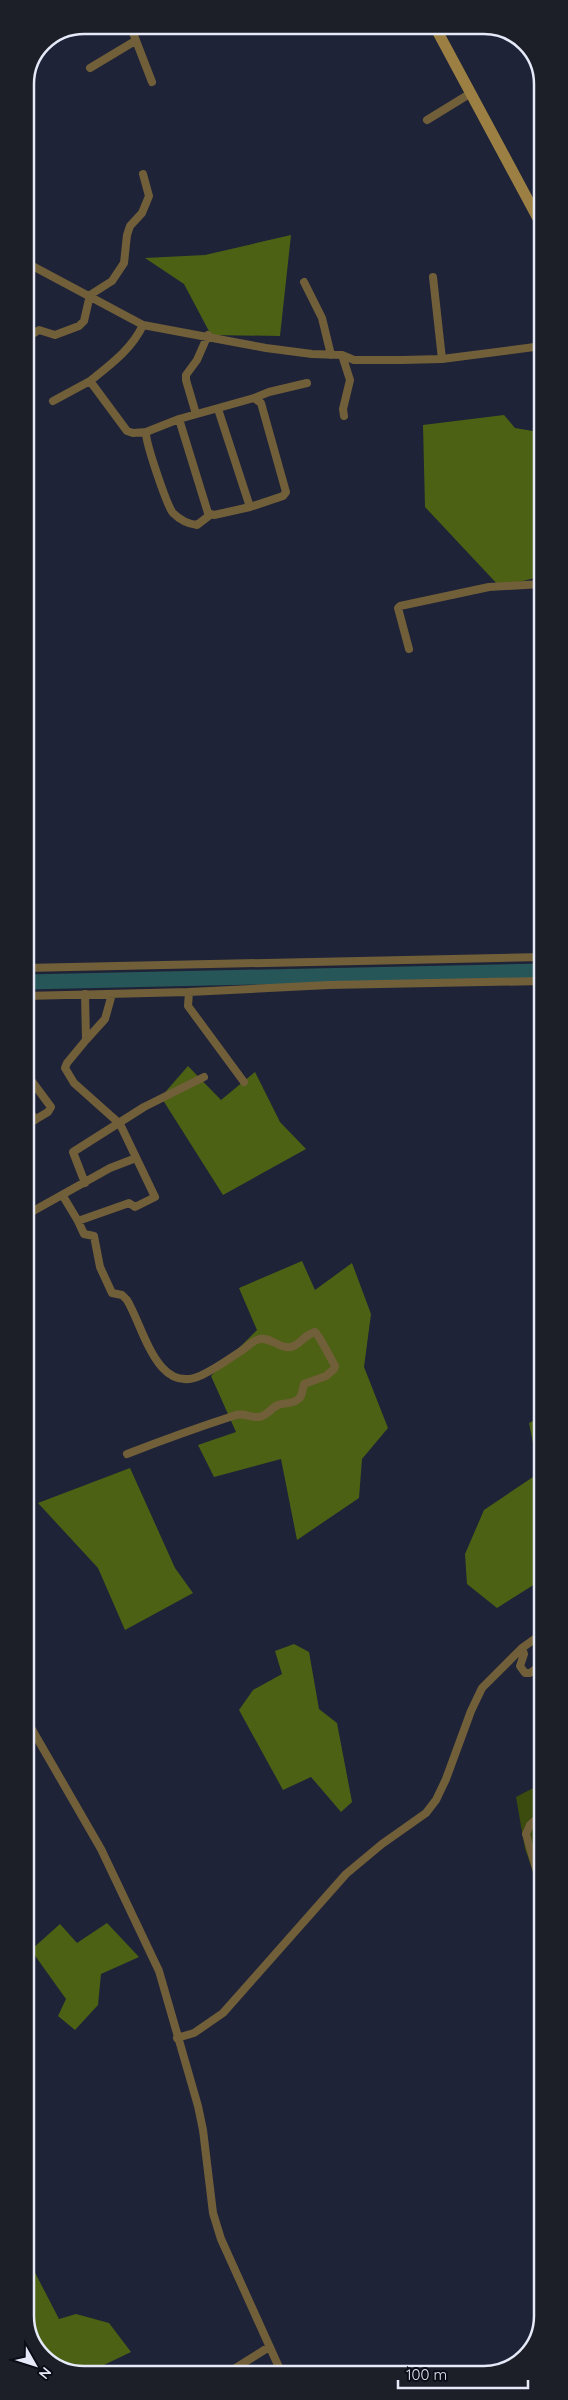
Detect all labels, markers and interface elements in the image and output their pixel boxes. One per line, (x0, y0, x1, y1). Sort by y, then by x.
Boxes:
north arrow (10, 2340, 60, 2390)
scale bar (398, 2358, 528, 2390)
text: N (35, 2364, 55, 2383)
text: 100 m (406, 2365, 447, 2384)

